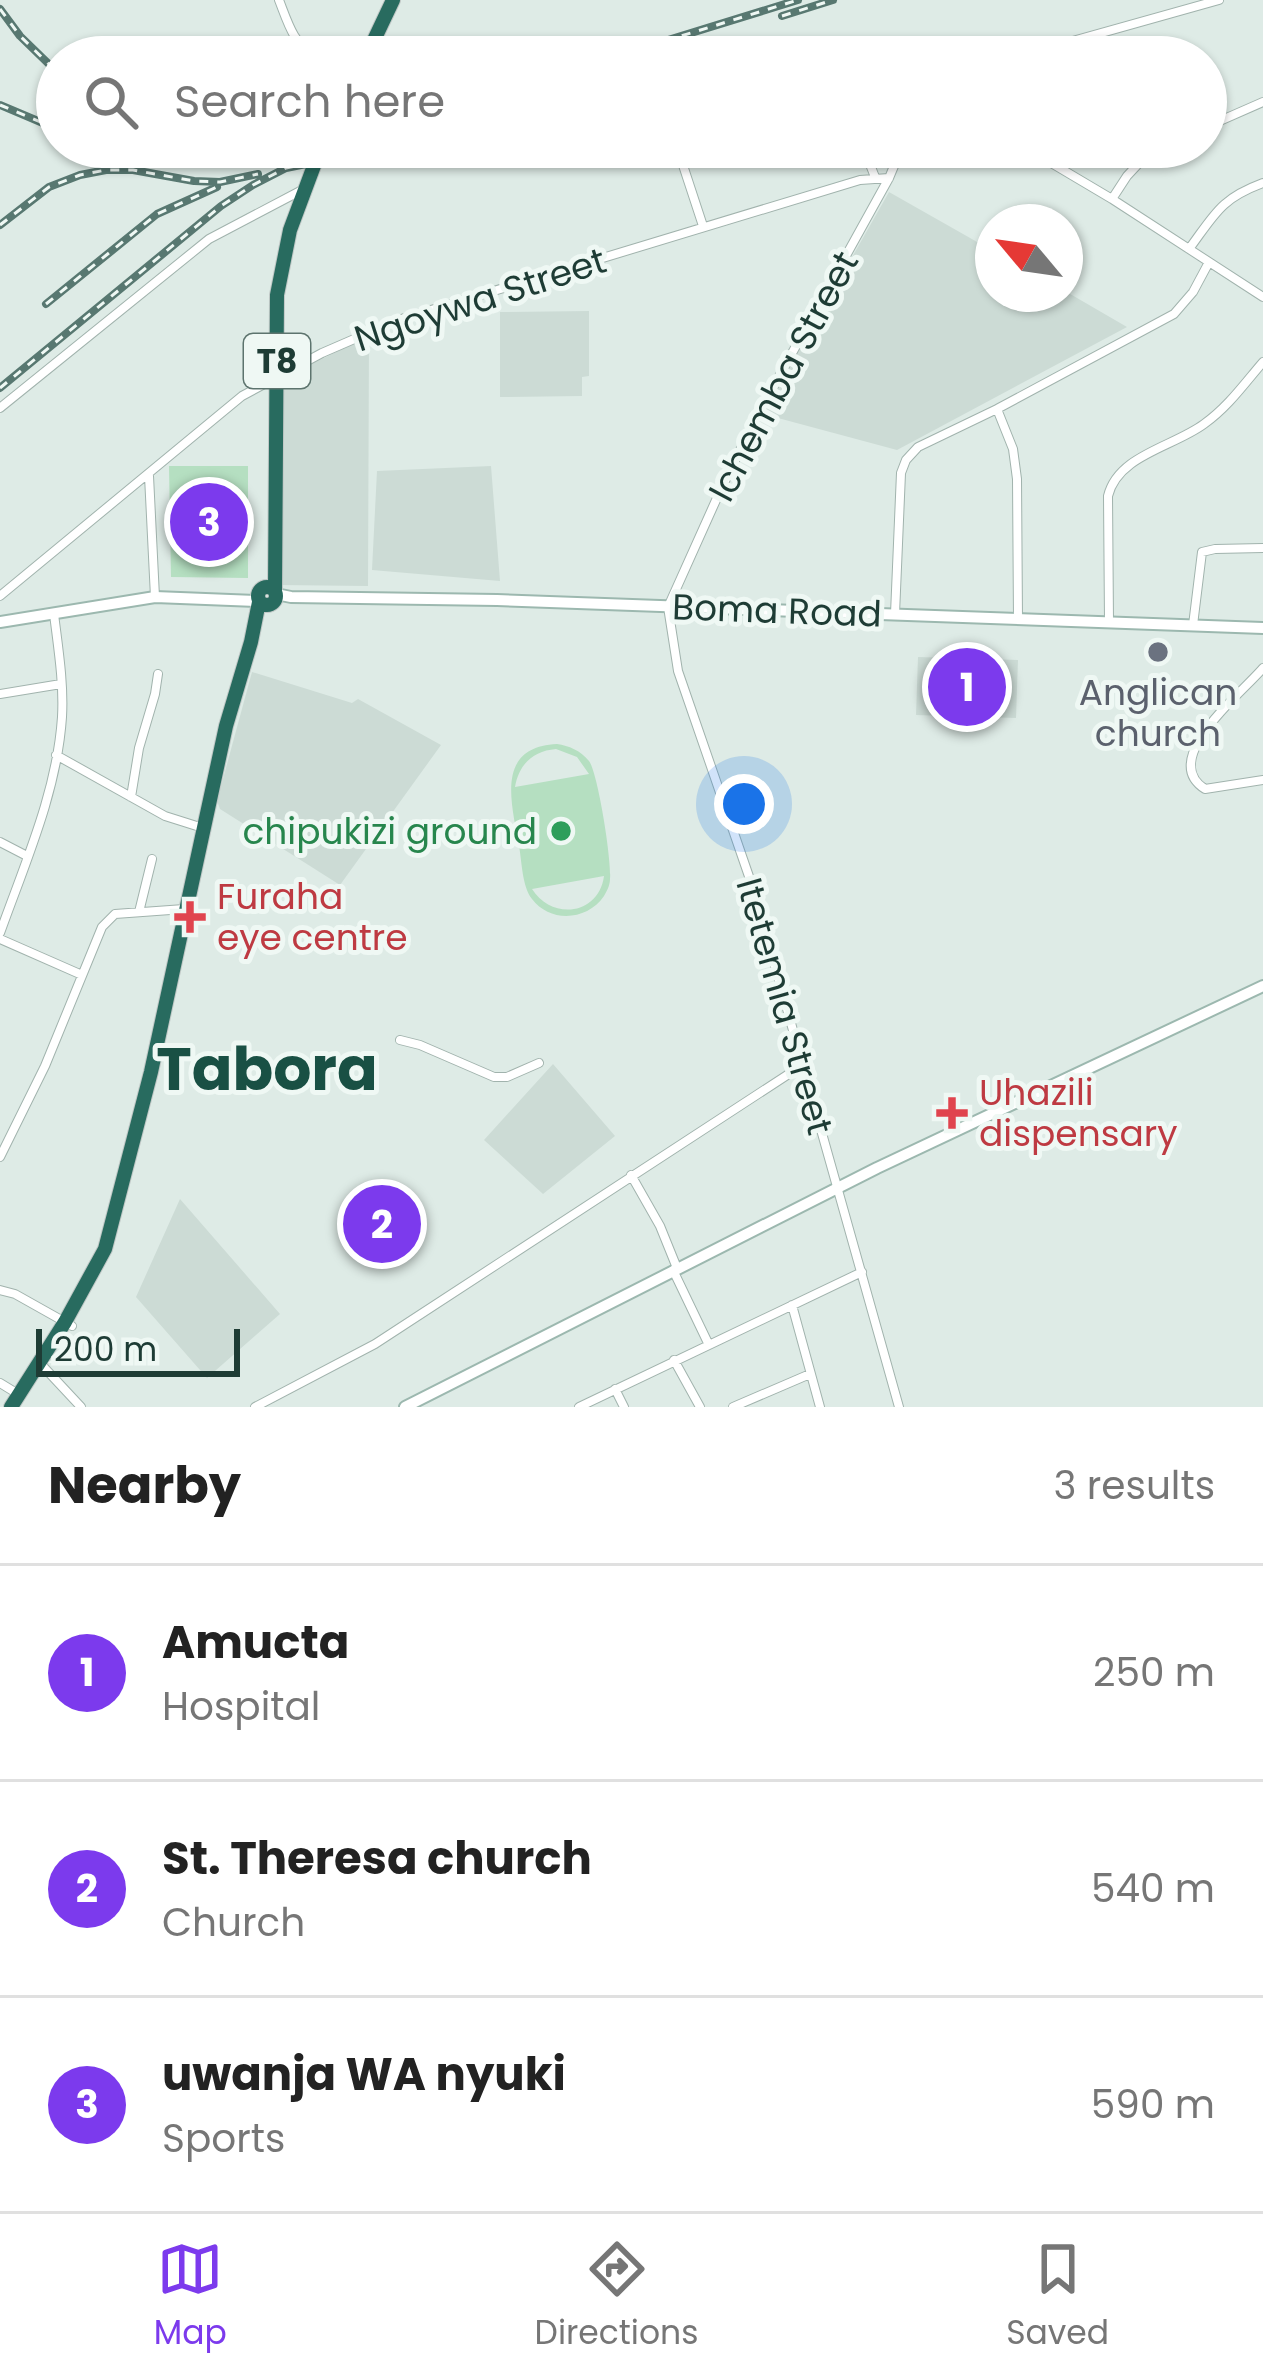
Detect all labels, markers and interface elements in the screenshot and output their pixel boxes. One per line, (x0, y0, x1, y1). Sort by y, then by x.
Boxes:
search box (36, 36, 1227, 168)
icon: search (78, 69, 144, 135)
text: Search here (174, 70, 445, 133)
north arrow (975, 204, 1083, 312)
street label: Ngoywa Street (348, 235, 613, 364)
street label: Ichemba Street (696, 242, 871, 510)
road number: T8 (244, 334, 310, 388)
pin: 3 (170, 477, 248, 567)
street label: Boma Road (671, 581, 883, 640)
marker: Anglican church (1145, 639, 1171, 665)
pin: 1 (928, 642, 1006, 732)
place label: Anglican church (1079, 667, 1237, 759)
your location (714, 774, 774, 834)
place label: chipukizi ground (242, 806, 537, 857)
marker: chipukizi ground (548, 818, 574, 844)
place label: Furaha eye centre (217, 871, 408, 963)
street label: Itetemia Street (723, 872, 846, 1141)
marker: Furaha eye centre (174, 901, 206, 933)
district label: Tabora (156, 1027, 378, 1111)
place label: Uhazili dispensary (979, 1067, 1178, 1159)
marker: Uhazili dispensary (936, 1097, 968, 1129)
pin: 2 (343, 1179, 421, 1269)
scale bar (36, 1323, 240, 1376)
text: 200 m (54, 1326, 157, 1373)
text: Nearby (48, 1449, 241, 1521)
text: 3 results (1053, 1458, 1215, 1513)
text: Amucta (162, 1611, 349, 1674)
text: 1 (80, 1645, 94, 1700)
text: 250 m (1093, 1645, 1215, 1700)
text: Hospital (162, 1679, 320, 1734)
text: St. Theresa church (162, 1827, 592, 1890)
text: 2 (76, 1861, 98, 1916)
text: 540 m (1091, 1861, 1215, 1916)
text: Church (162, 1895, 305, 1950)
text: uwanja WA nyuki (162, 2043, 566, 2106)
text: 3 (75, 2077, 99, 2132)
text: 590 m (1091, 2077, 1215, 2132)
text: Sports (162, 2111, 285, 2166)
tab: Map (154, 2236, 227, 2358)
tab: Directions (535, 2236, 698, 2358)
tab: Saved (1006, 2236, 1109, 2358)

